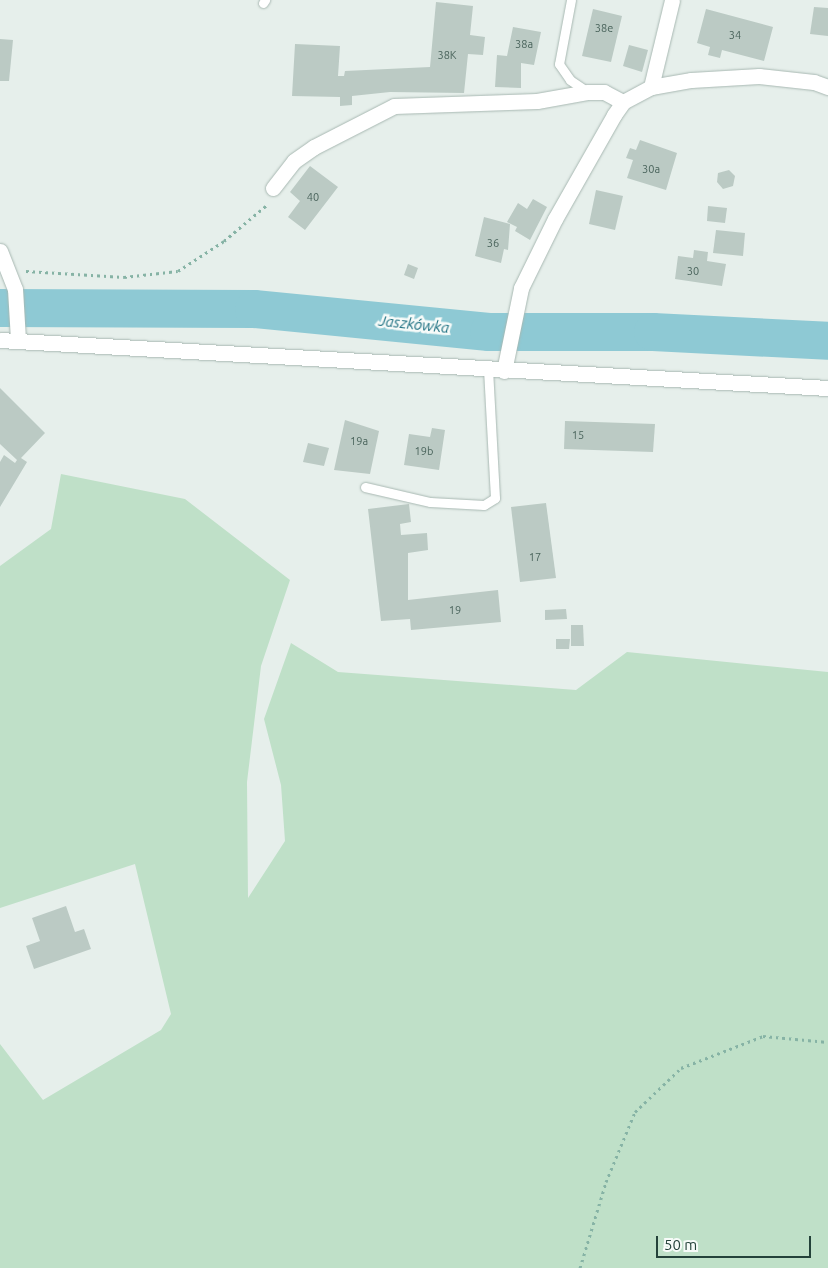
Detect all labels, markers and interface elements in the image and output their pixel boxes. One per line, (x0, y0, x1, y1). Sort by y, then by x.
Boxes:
house number: 38e (595, 21, 613, 35)
house number: 34 (729, 28, 741, 42)
house number: 38a (515, 37, 533, 51)
house number: 38K (437, 48, 457, 62)
house number: 30a (642, 162, 660, 176)
house number: 40 (307, 190, 319, 204)
house number: 36 (487, 236, 499, 250)
house number: 30 (687, 264, 699, 278)
water label: Jaszkówka (378, 311, 450, 337)
house number: 15 (572, 428, 584, 442)
house number: 19a (350, 434, 368, 448)
house number: 19b (415, 444, 433, 458)
house number: 17 (529, 550, 541, 564)
house number: 19 (449, 603, 461, 617)
scale bar (658, 1226, 813, 1258)
text: 50 m (664, 1236, 697, 1253)

